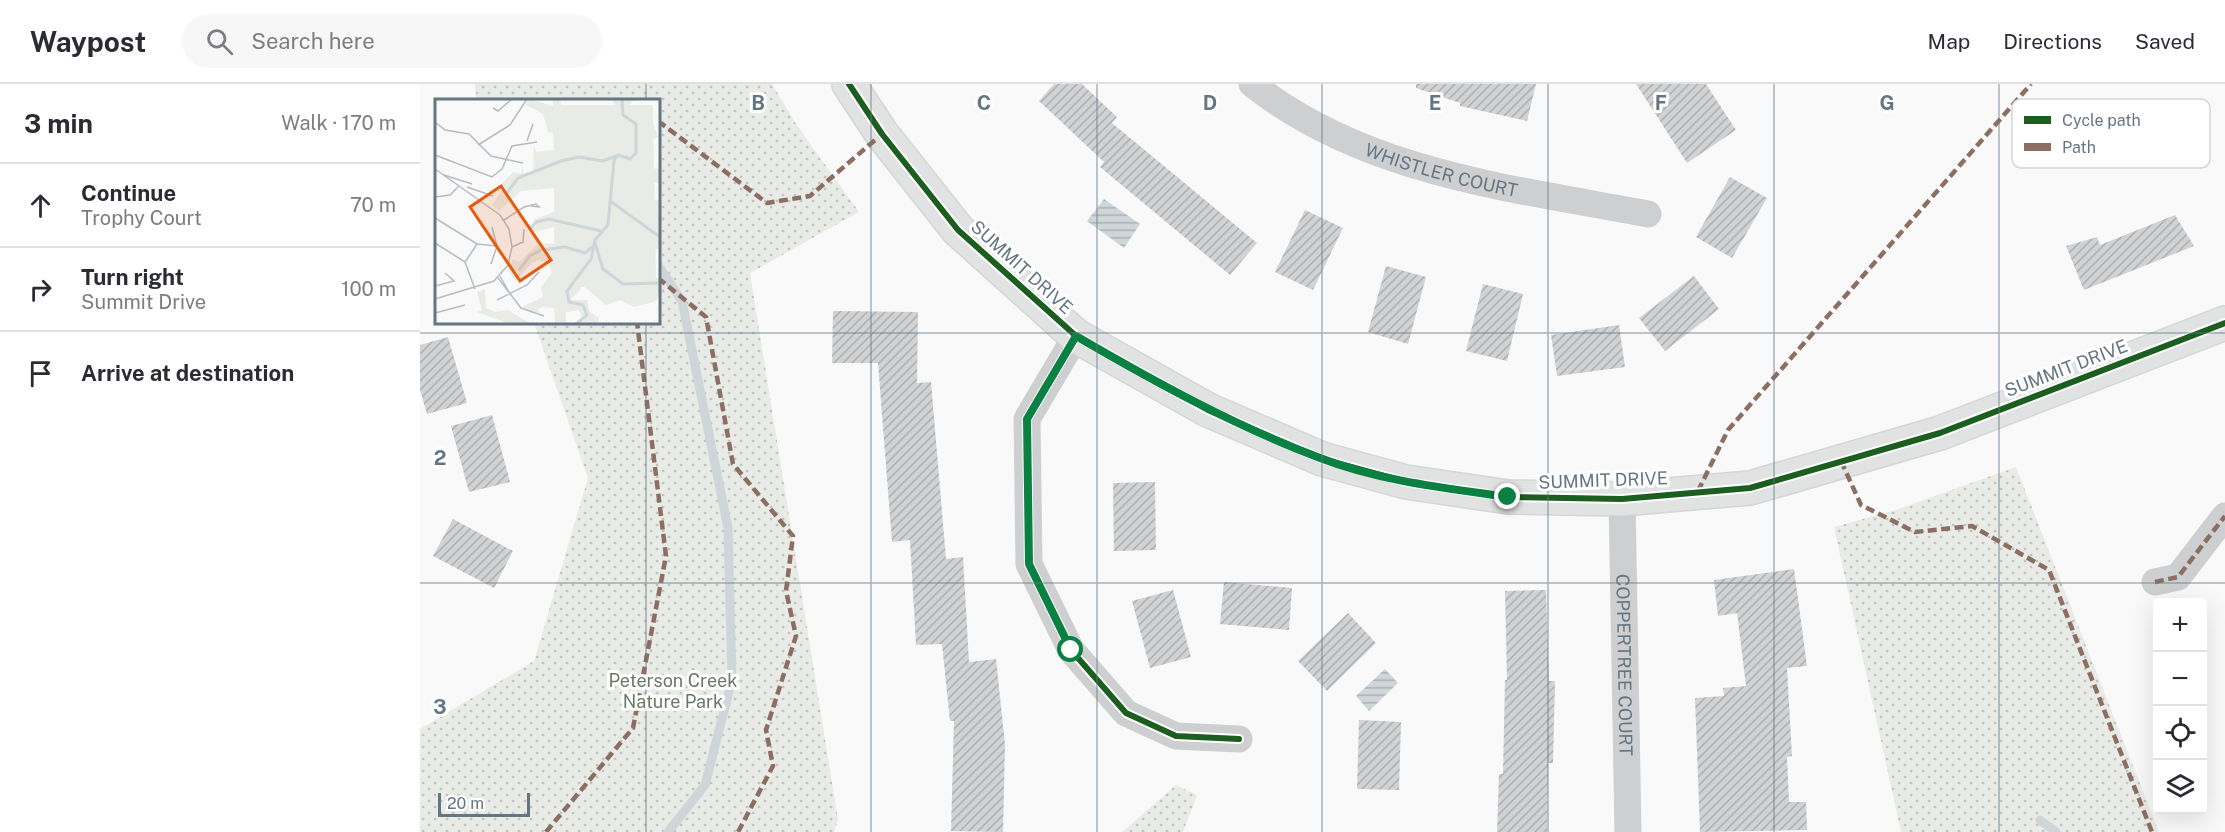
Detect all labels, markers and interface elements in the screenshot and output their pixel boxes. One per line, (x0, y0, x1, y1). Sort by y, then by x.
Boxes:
search box (182, 14, 602, 68)
text: Waypost (30, 25, 146, 58)
icon: search (203, 25, 236, 58)
text: Search here (251, 28, 375, 54)
text: Map (1928, 29, 1970, 54)
text: Directions (2003, 29, 2102, 54)
text: Saved (2135, 29, 2195, 54)
text: B (751, 91, 765, 115)
text: C (977, 91, 991, 115)
text: D (1203, 91, 1217, 115)
text: E (1429, 91, 1441, 115)
text: F (1655, 91, 1667, 115)
text: G (1879, 91, 1895, 115)
inset map (435, 99, 660, 324)
legend (2012, 99, 2210, 168)
text: 3 min (24, 108, 93, 139)
text: Walk · 170 m (281, 111, 396, 135)
text: Cycle path (2062, 111, 2141, 130)
street label: WHISTLER COURT (1362, 138, 1520, 200)
text: Path (2062, 138, 2096, 157)
text: Continue (81, 180, 176, 206)
icon: ahead (24, 189, 57, 222)
text: 70 m (350, 193, 396, 217)
text: Trophy Court (81, 206, 202, 230)
street label: SUMMIT DRIVE (967, 216, 1077, 318)
text: Turn right (81, 264, 184, 290)
icon: right (24, 273, 57, 306)
text: 100 m (341, 277, 396, 301)
text: Summit Drive (81, 290, 206, 314)
street label: SUMMIT DRIVE (2002, 335, 2130, 401)
icon: arrive (24, 357, 57, 390)
text: Arrive at destination (81, 360, 294, 386)
text: 2 (434, 446, 446, 470)
street label: SUMMIT DRIVE (1538, 467, 1668, 493)
route end (1494, 483, 1520, 509)
street label: COPPERTREE COURT (1613, 574, 1637, 757)
map controls (2153, 598, 2207, 814)
button: + (2153, 598, 2207, 652)
route start (1057, 636, 1083, 662)
button: − (2153, 652, 2207, 706)
park label: Peterson Creek Nature Park (609, 670, 737, 712)
text: 3 (433, 695, 447, 719)
button: locate (2153, 706, 2207, 760)
button: layers (2153, 760, 2207, 814)
scale bar (438, 790, 530, 818)
text: 20 m (447, 794, 484, 813)

